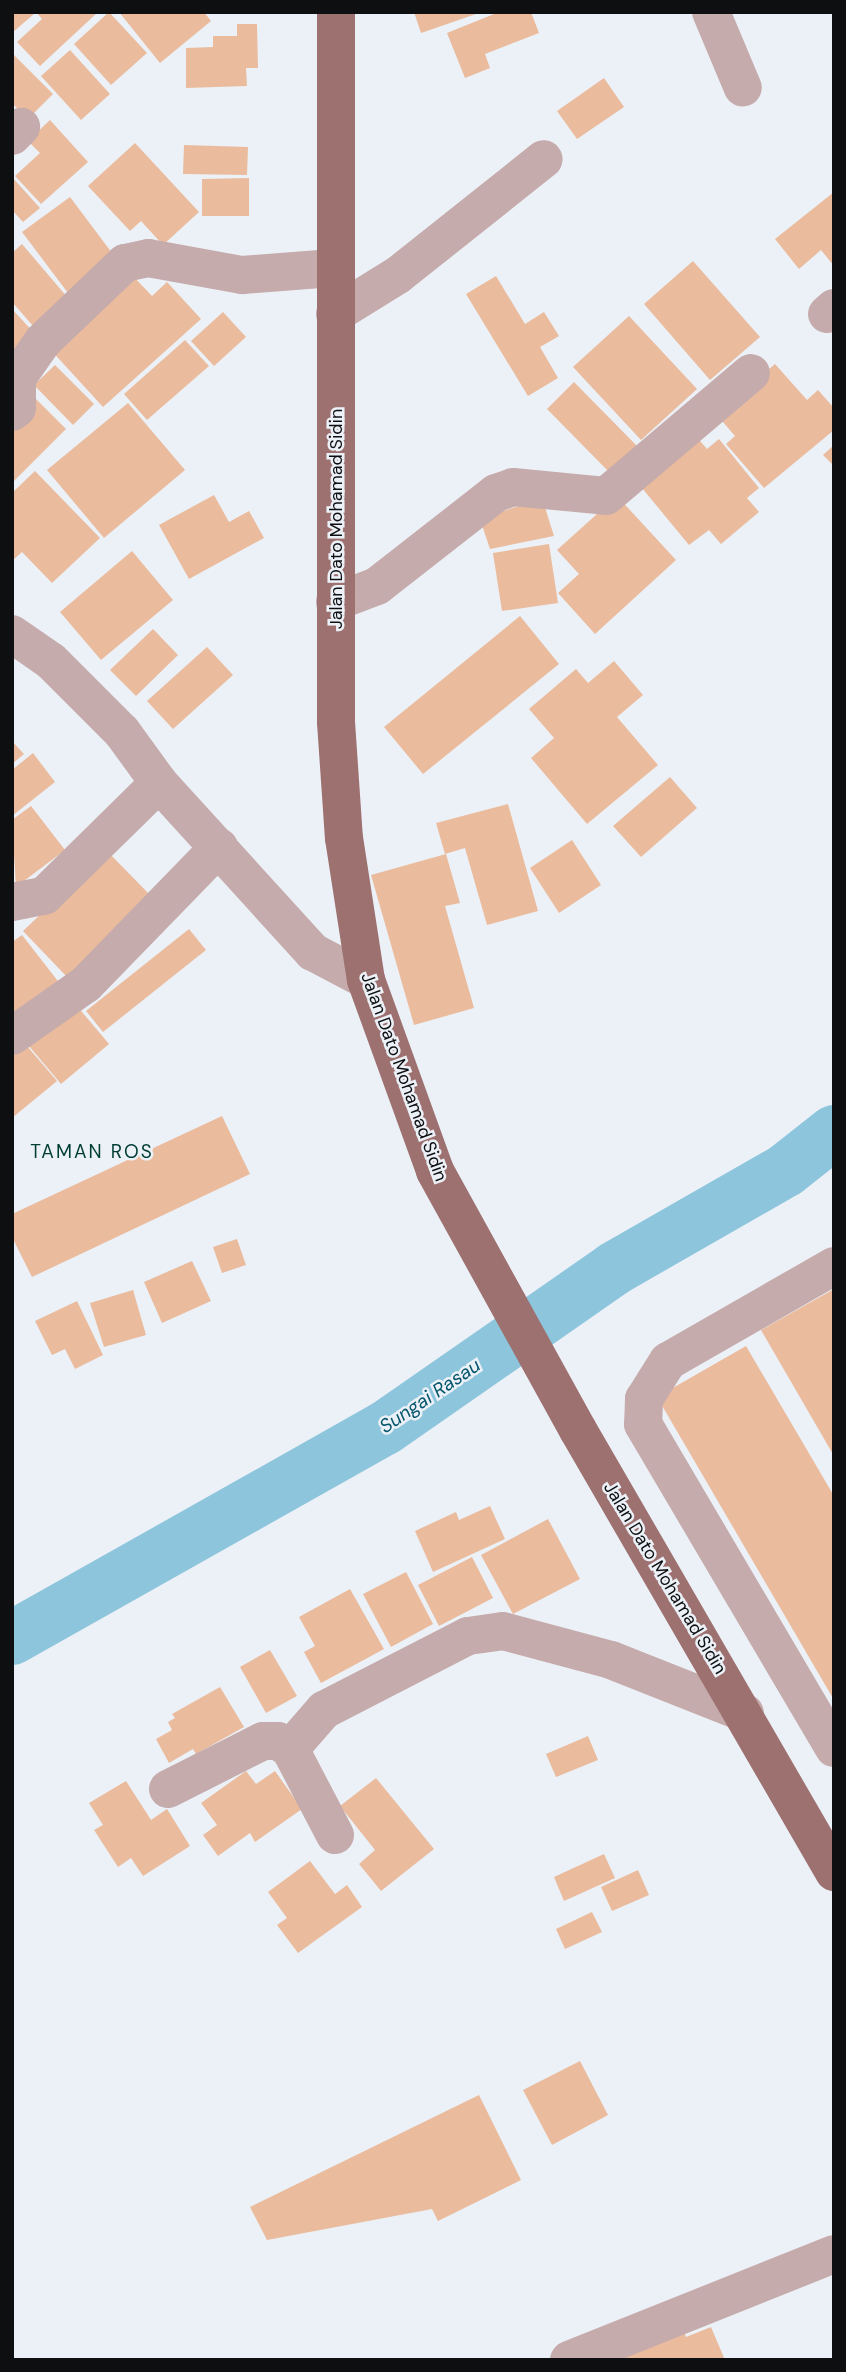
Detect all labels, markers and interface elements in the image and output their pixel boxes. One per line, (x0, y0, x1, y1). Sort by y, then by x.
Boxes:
street label: Jalan Dato Mohamad Sidin (325, 409, 347, 629)
street label: Jalan Dato Mohamad Sidin (356, 970, 452, 1184)
district label: TAMAN ROS (31, 1141, 153, 1163)
water label: Sungai Rasau (375, 1354, 485, 1438)
street label: Jalan Dato Mohamad Sidin (599, 1478, 731, 1678)

